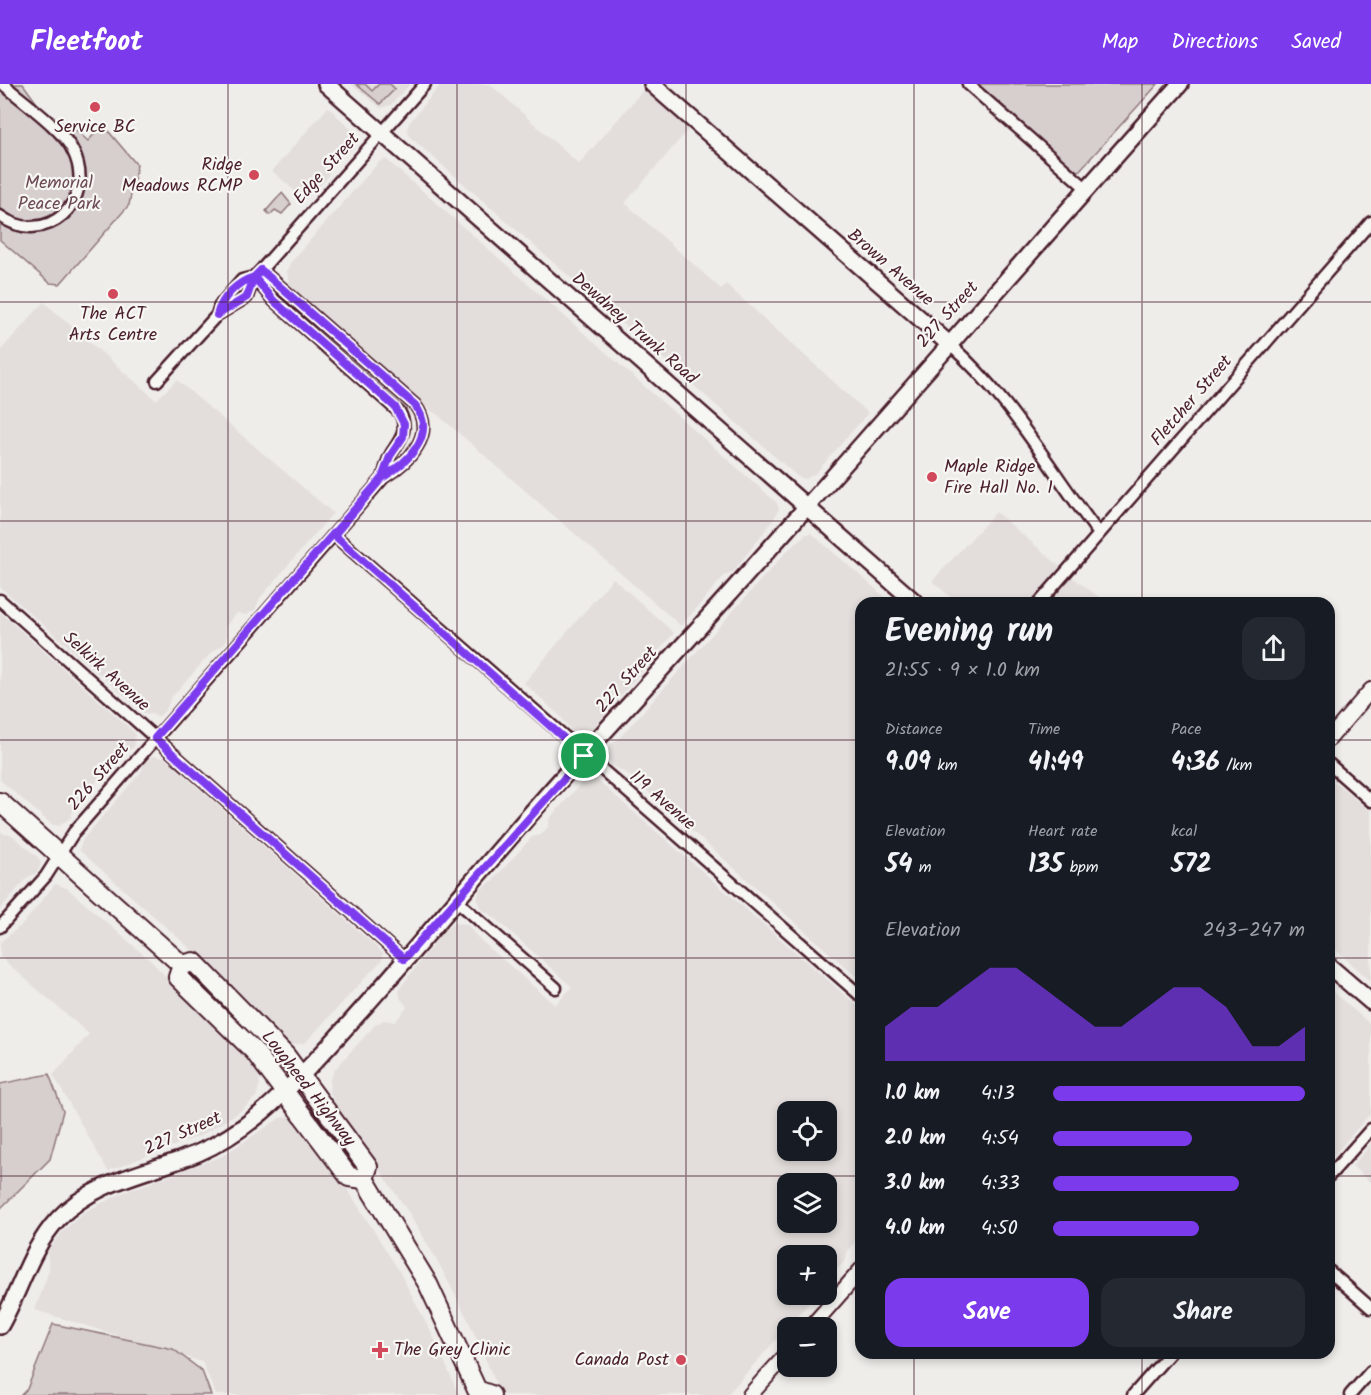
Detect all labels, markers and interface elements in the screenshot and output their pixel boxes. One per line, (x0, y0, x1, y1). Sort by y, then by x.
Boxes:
text: Fleetfoot (30, 20, 143, 65)
text: Map (1102, 26, 1138, 59)
text: Directions (1171, 26, 1258, 59)
text: Saved (1291, 26, 1341, 59)
marker: Service BC (88, 100, 102, 114)
place label: Service BC (54, 113, 136, 142)
street label: Edge Street (286, 125, 368, 212)
place label: Ridge Meadows RCMP (122, 151, 243, 201)
marker: Ridge Meadows RCMP (247, 168, 261, 182)
park label: Memorial Peace Park (18, 169, 101, 219)
street label: Brown Avenue (840, 222, 940, 314)
street label: Dewdney Trunk Road (564, 266, 705, 393)
street label: 227 Street (910, 274, 987, 355)
marker: The ACT Arts Centre (106, 287, 120, 301)
place label: The ACT Arts Centre (69, 300, 157, 350)
street label: Fletcher Street (1144, 348, 1241, 453)
place label: Maple Ridge Fire Hall No. 1 (944, 453, 1053, 503)
marker: Maple Ridge Fire Hall No. 1 (925, 470, 939, 484)
text: Evening run (885, 606, 1053, 659)
button: share (1242, 617, 1305, 680)
street label: Selkirk Avenue (56, 625, 156, 719)
street label: 227 Street (589, 639, 666, 720)
text: 21:55 · 9 × 1.0 km (885, 655, 1040, 687)
text: Distance (885, 717, 943, 742)
text: Time (1028, 717, 1060, 742)
text: Pace (1171, 717, 1202, 742)
pin (558, 730, 609, 781)
street label: 226 Street (61, 735, 138, 818)
icon: arrive (567, 739, 600, 772)
text: 9.09 (885, 742, 931, 784)
text: 41:49 (1028, 742, 1084, 784)
text: 4:36 (1171, 742, 1220, 784)
text: km (931, 753, 957, 778)
text: /km (1220, 753, 1252, 778)
street label: 119 Avenue (622, 764, 702, 838)
text: Elevation (885, 819, 946, 844)
text: Heart rate (1028, 819, 1098, 844)
text: kcal (1171, 819, 1197, 844)
text: 54 (885, 844, 912, 886)
text: 135 (1028, 844, 1063, 886)
text: 572 (1171, 844, 1212, 886)
text: m (912, 855, 931, 880)
text: bpm (1063, 855, 1098, 880)
text: Elevation (885, 915, 961, 947)
text: 243–247 m (1203, 915, 1305, 947)
street label: Lougheed Highway (253, 1025, 363, 1154)
text: 1.0 km (885, 1078, 940, 1110)
text: 4:13 (981, 1078, 1015, 1110)
map controls (777, 1101, 837, 1377)
button: locate (777, 1101, 837, 1161)
street label: 227 Street (140, 1104, 227, 1164)
text: 2.0 km (885, 1123, 946, 1155)
text: 4:54 (981, 1123, 1019, 1155)
text: 3.0 km (885, 1168, 945, 1200)
text: 4:33 (981, 1168, 1020, 1200)
button: layers (777, 1173, 837, 1233)
text: 4.0 km (885, 1213, 945, 1245)
text: 4:50 (981, 1213, 1018, 1245)
button: + (777, 1245, 837, 1305)
button: Save (885, 1278, 1089, 1347)
button: Share (1101, 1278, 1305, 1347)
button: − (777, 1317, 837, 1377)
place label: The Grey Clinic (394, 1336, 511, 1365)
marker: The Grey Clinic (371, 1341, 389, 1359)
place label: Canada Post (575, 1346, 670, 1375)
marker: Canada Post (674, 1353, 688, 1367)

